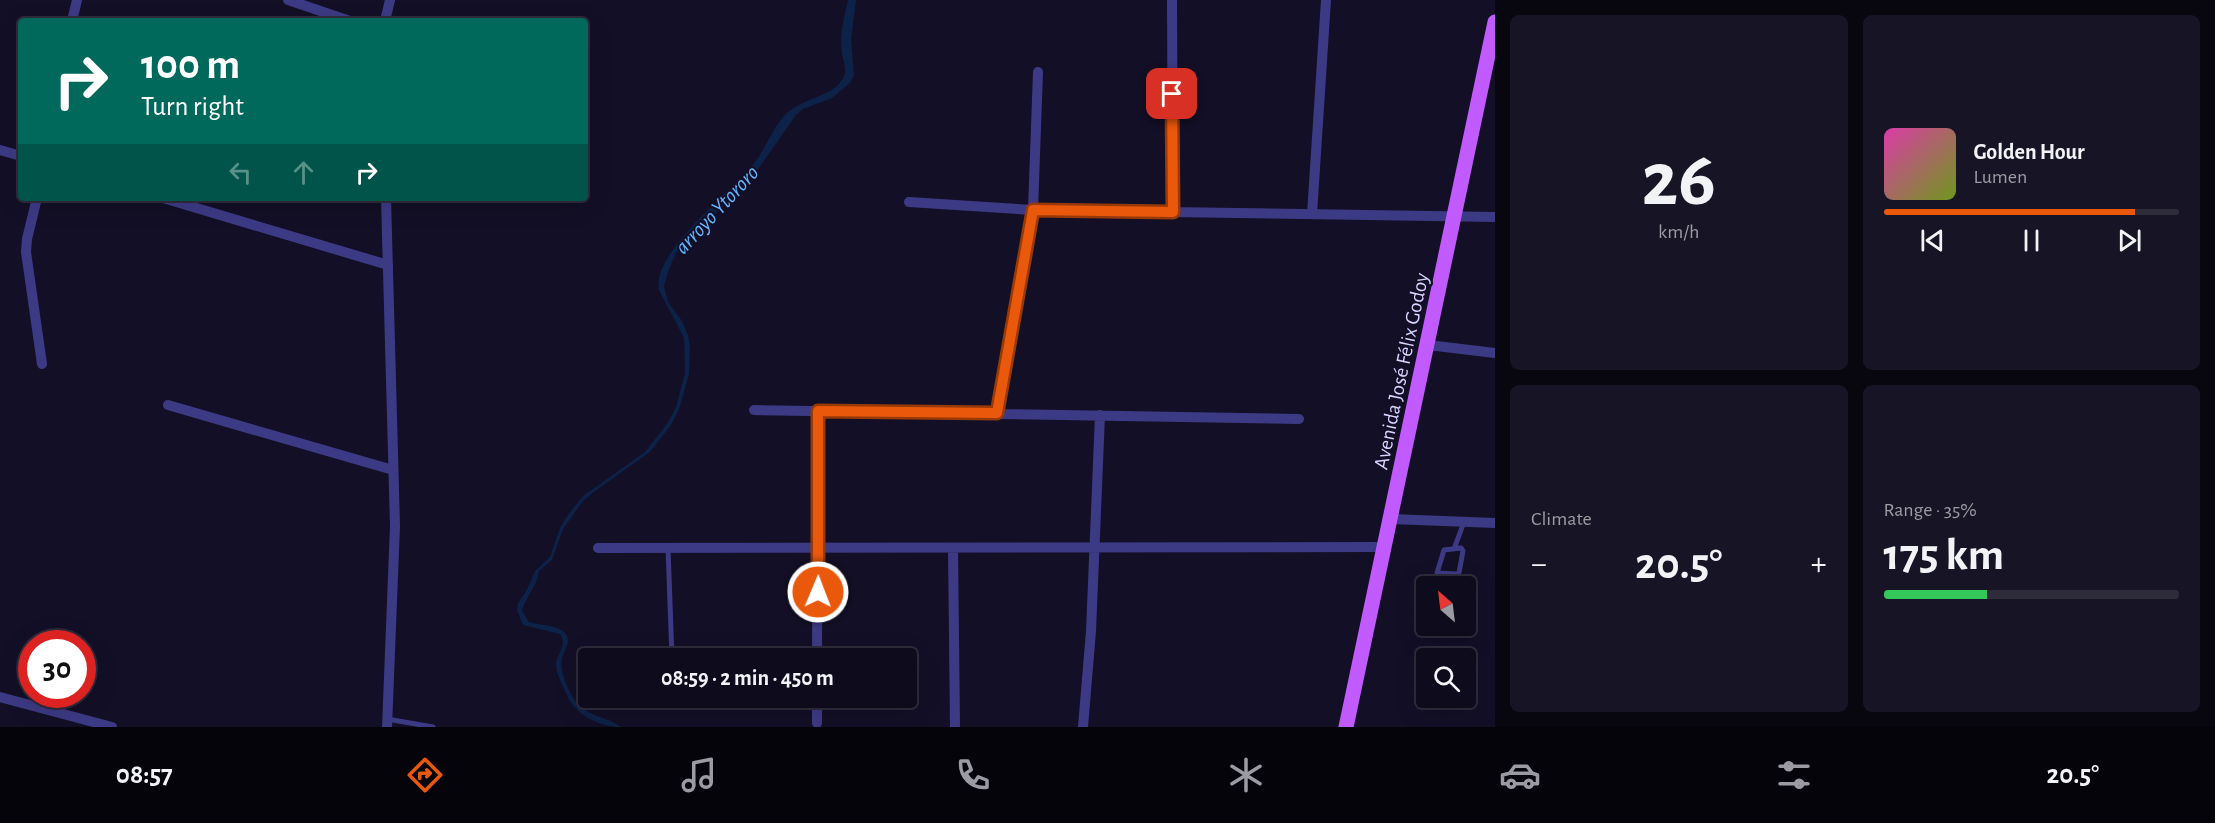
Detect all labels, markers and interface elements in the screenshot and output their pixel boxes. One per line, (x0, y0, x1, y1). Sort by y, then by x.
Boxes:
icon: right (42, 42, 120, 120)
text: 100 m (141, 44, 240, 86)
pin (1146, 68, 1197, 119)
icon: arrive (1155, 77, 1188, 110)
text: Turn right (141, 93, 244, 120)
text: Golden Hour (1974, 141, 2085, 163)
text: 26 (1642, 142, 1716, 220)
icon: left (224, 156, 257, 189)
icon: ahead (287, 156, 320, 189)
icon: right (350, 156, 383, 189)
water label: arroyo Ytororo (671, 161, 763, 258)
text: Lumen (1974, 167, 2027, 187)
text: km/h (1658, 222, 1699, 242)
icon: previous (1916, 224, 1949, 257)
icon: pause (2015, 224, 2048, 257)
icon: next (2113, 224, 2146, 257)
street label: Avenida José Félix Godoy (1370, 271, 1433, 471)
text: Range · 35% (1884, 500, 1977, 520)
text: Climate (1531, 509, 1592, 529)
text: 175 km (1884, 533, 2004, 578)
text: 20.5° (1635, 542, 1723, 587)
text: − (1531, 548, 1547, 581)
text: + (1811, 548, 1826, 581)
position arrow (786, 560, 850, 624)
north arrow (1416, 576, 1476, 636)
map controls (1416, 576, 1476, 708)
speed limit sign: 30 (18, 630, 96, 708)
button: search (1416, 648, 1476, 708)
text: 08:59 · 2 min · 450 m (661, 667, 834, 689)
icon: directions (404, 754, 446, 796)
icon: music (678, 754, 720, 796)
icon: phone (952, 754, 994, 796)
icon: climate (1225, 754, 1267, 796)
icon: car (1499, 754, 1541, 796)
icon: filters (1773, 754, 1815, 796)
text: 08:57 (116, 761, 173, 788)
text: 20.5° (2047, 761, 2099, 788)

